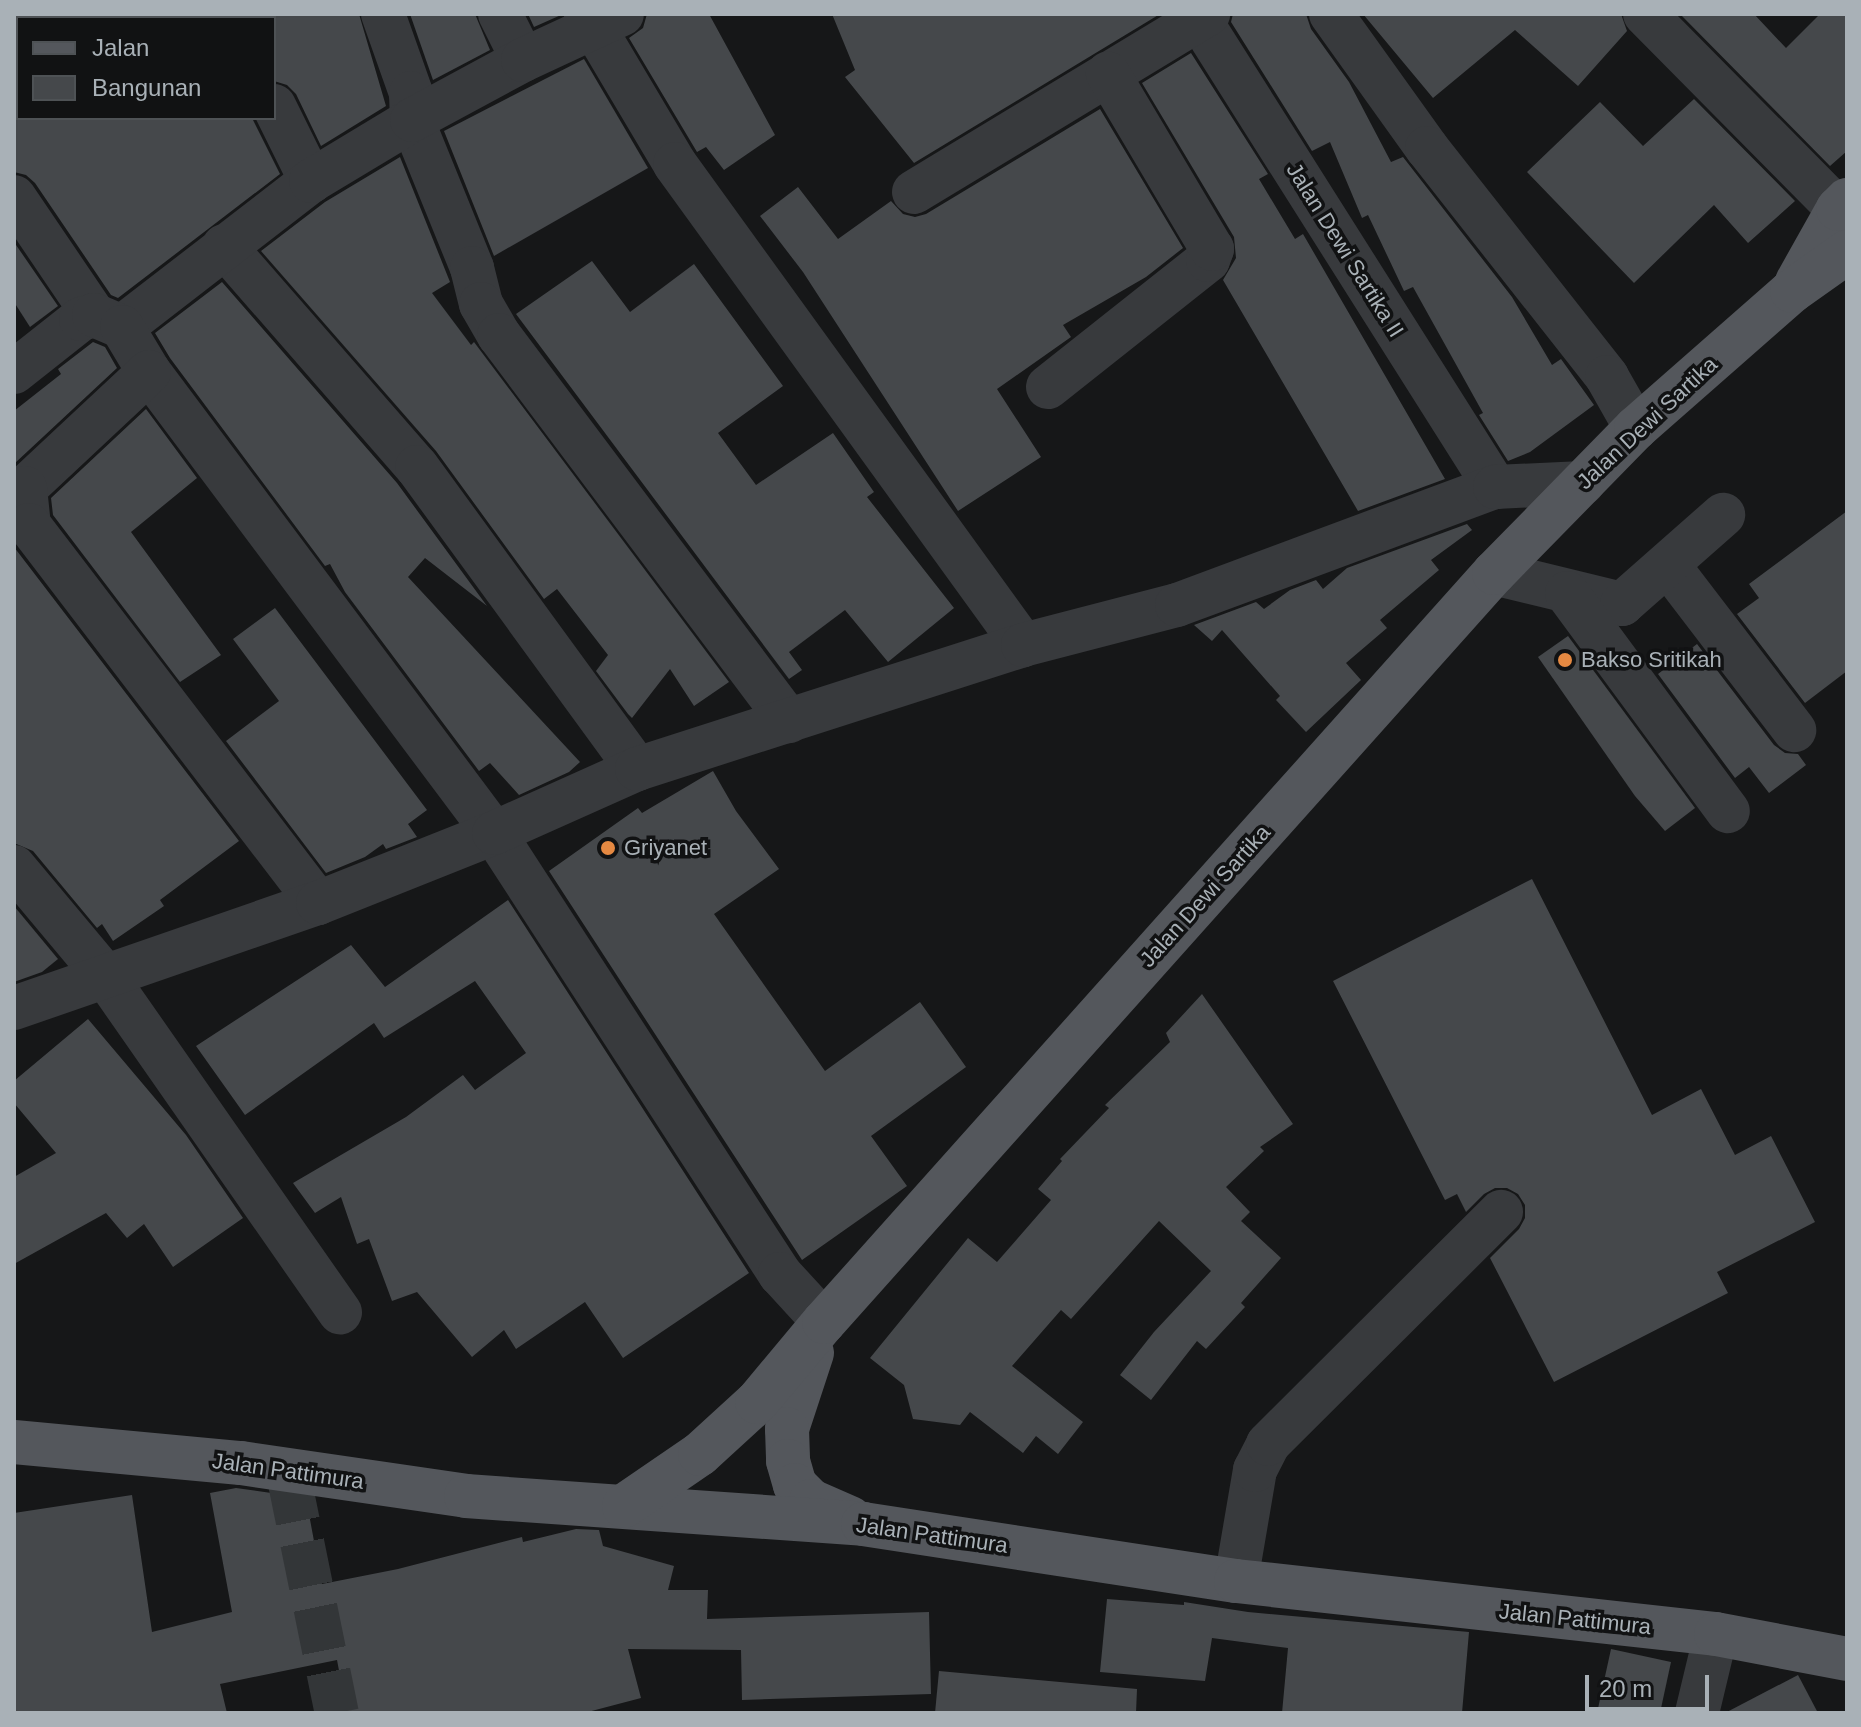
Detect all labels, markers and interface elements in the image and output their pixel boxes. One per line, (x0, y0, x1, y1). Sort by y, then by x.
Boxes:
legend (16, 16, 276, 120)
text: Jalan (92, 34, 149, 61)
text: Bangunan (92, 74, 201, 101)
street label: Jalan Dewi Sartika II (1281, 158, 1409, 342)
street label: Jalan Dewi Sartika (1571, 351, 1723, 495)
place label: Bakso Sritikah (1581, 647, 1722, 673)
marker: Bakso Sritikah (1556, 651, 1574, 669)
street label: Jalan Dewi Sartika (1134, 819, 1276, 973)
place label: Griyanet (624, 835, 707, 861)
marker: Griyanet (599, 839, 617, 857)
street label: Jalan Pattimura (210, 1447, 366, 1495)
street label: Jalan Pattimura (854, 1511, 1010, 1559)
street label: Jalan Pattimura (1498, 1598, 1652, 1640)
scale bar (1589, 1659, 1713, 1709)
text: 20 m (1599, 1675, 1652, 1702)

